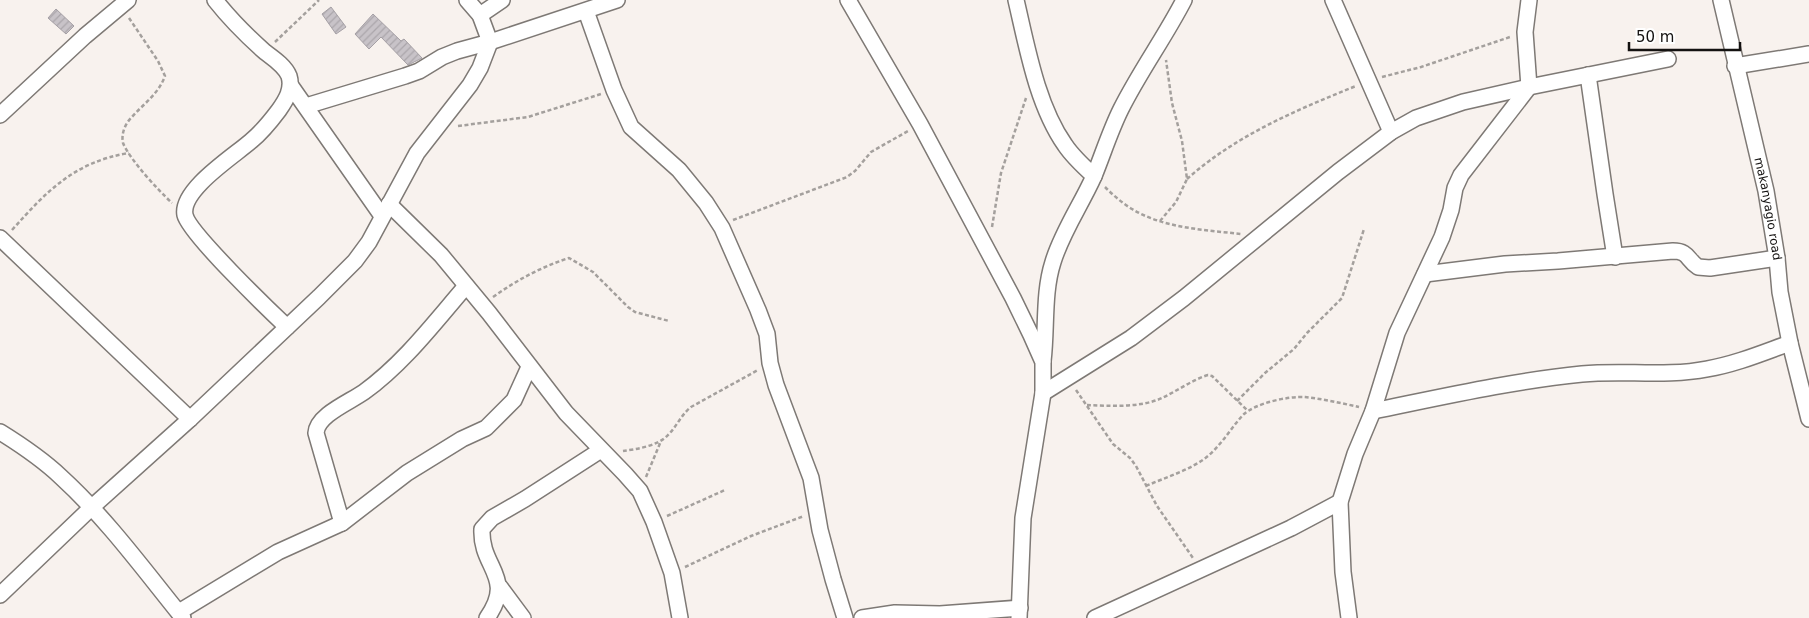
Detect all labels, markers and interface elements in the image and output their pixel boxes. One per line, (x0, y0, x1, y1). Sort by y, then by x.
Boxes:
scale bar (1629, 20, 1740, 52)
text: 50 m (1636, 28, 1674, 46)
street label: makanyagio road (1751, 156, 1784, 261)

